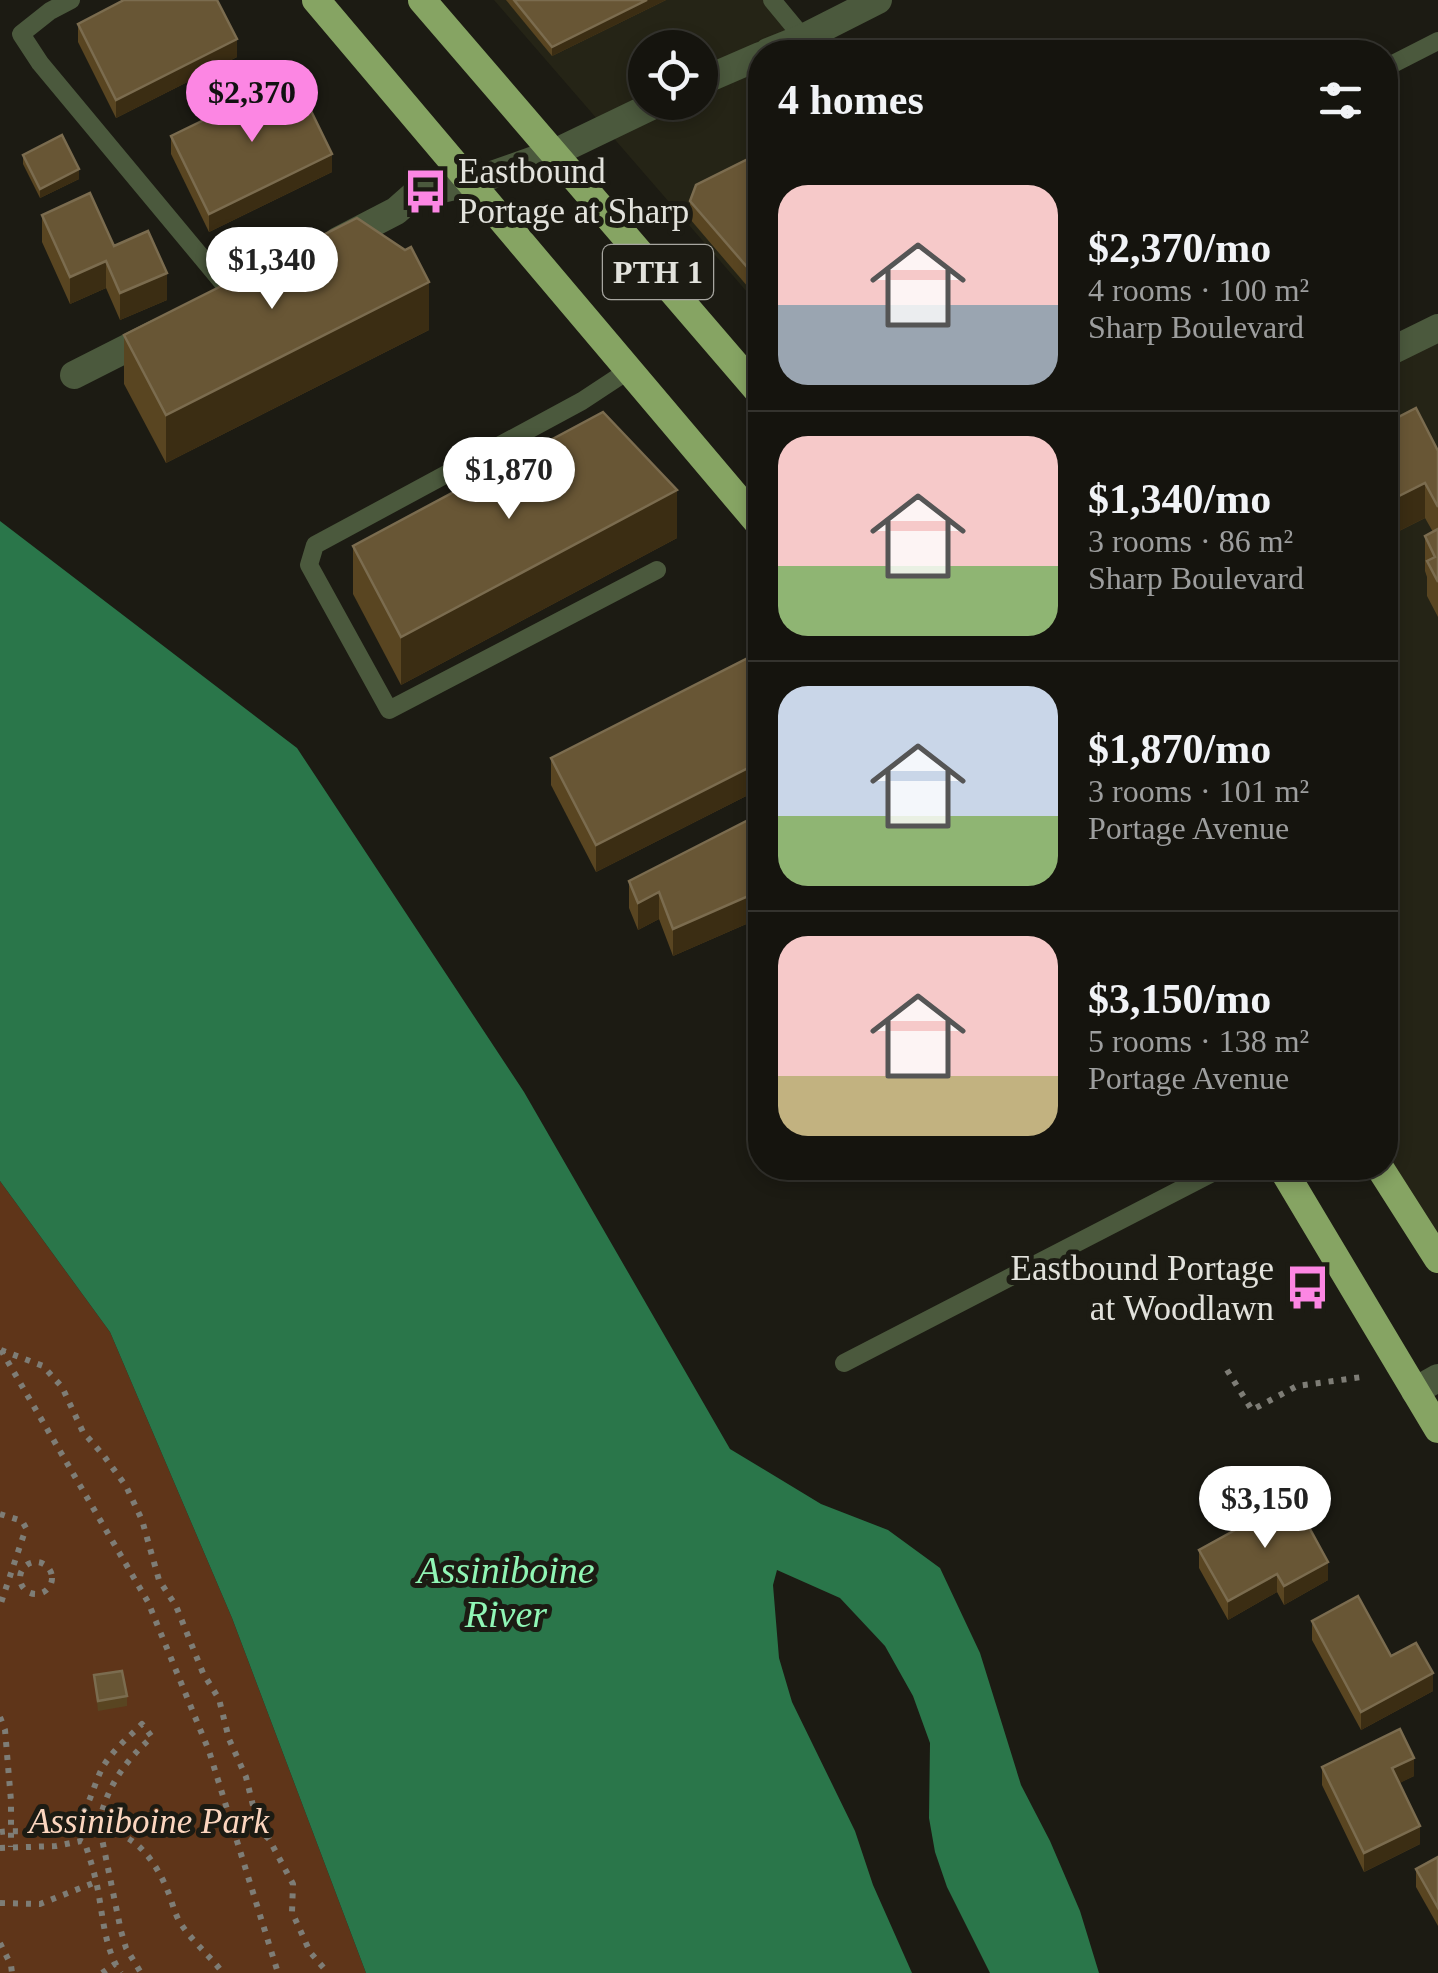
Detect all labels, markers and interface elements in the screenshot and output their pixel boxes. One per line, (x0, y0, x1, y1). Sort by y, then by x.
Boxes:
map controls (628, 30, 718, 120)
button: locate (628, 30, 718, 120)
pin: $2,370 (171, 60, 333, 145)
icon: filters (1313, 73, 1368, 128)
text: $2,370 (208, 74, 296, 110)
text: 4 homes (778, 77, 924, 123)
place label: Eastbound Portage at Sharp (458, 152, 689, 231)
bus stop icon: Eastbound Portage at Sharp (401, 167, 449, 215)
icon: home (858, 225, 978, 345)
text: $2,370/mo (1088, 225, 1271, 271)
pin: $1,340 (191, 227, 353, 312)
text: $1,340 (228, 241, 316, 277)
road number: PTH 1 (603, 245, 713, 299)
text: 4 rooms · 100 m² (1088, 272, 1309, 308)
text: Sharp Boulevard (1088, 309, 1304, 345)
pin: $1,870 (428, 437, 590, 522)
text: $1,870 (465, 451, 553, 487)
icon: home (858, 476, 978, 596)
text: $1,340/mo (1088, 476, 1271, 522)
text: 3 rooms · 86 m² (1088, 523, 1293, 559)
text: Sharp Boulevard (1088, 560, 1304, 596)
icon: home (858, 726, 978, 846)
text: $1,870/mo (1088, 726, 1271, 772)
text: 3 rooms · 101 m² (1088, 773, 1309, 809)
text: Portage Avenue (1088, 810, 1289, 846)
icon: home (858, 976, 978, 1096)
text: $3,150/mo (1088, 976, 1271, 1022)
text: 5 rooms · 138 m² (1088, 1023, 1309, 1059)
text: Portage Avenue (1088, 1060, 1289, 1096)
place label: Eastbound Portage at Woodlawn (1011, 1249, 1274, 1328)
bus stop icon: Eastbound Portage at Woodlawn (1283, 1264, 1331, 1312)
pin: $3,150 (1184, 1466, 1346, 1551)
text: $3,150 (1221, 1480, 1309, 1516)
water label: Assiniboine River (414, 1549, 595, 1635)
park label: Assiniboine Park (27, 1802, 271, 1841)

